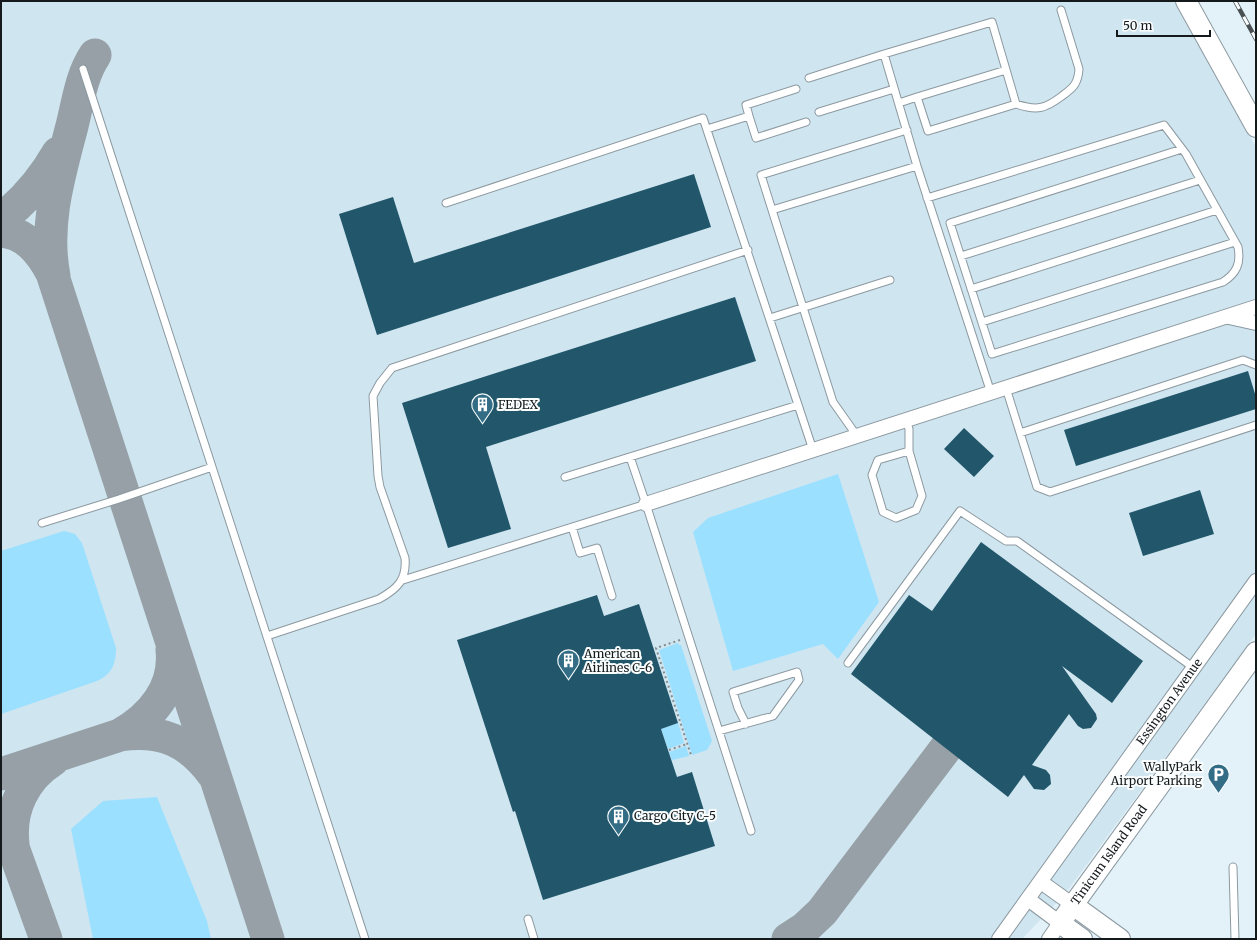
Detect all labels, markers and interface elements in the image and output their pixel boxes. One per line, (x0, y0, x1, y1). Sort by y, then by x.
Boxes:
scale bar (1117, 12, 1210, 38)
text: 50 m (1123, 18, 1152, 33)
building icon: FEDEX (469, 392, 495, 425)
place label: FEDEX (498, 397, 538, 412)
place label: American Airlines C-6 (583, 646, 652, 675)
building icon: American Airlines C-6 (555, 648, 581, 681)
street label: Essington Avenue (1133, 655, 1205, 748)
place label: WallyPark Airport Parking (1110, 759, 1203, 788)
parking icon: WallyPark Airport Parking (1205, 761, 1231, 794)
street label: Tinicum Island Road (1068, 802, 1150, 908)
building icon: Cargo City C-5 (605, 803, 631, 836)
place label: Cargo City C-5 (634, 808, 716, 823)

